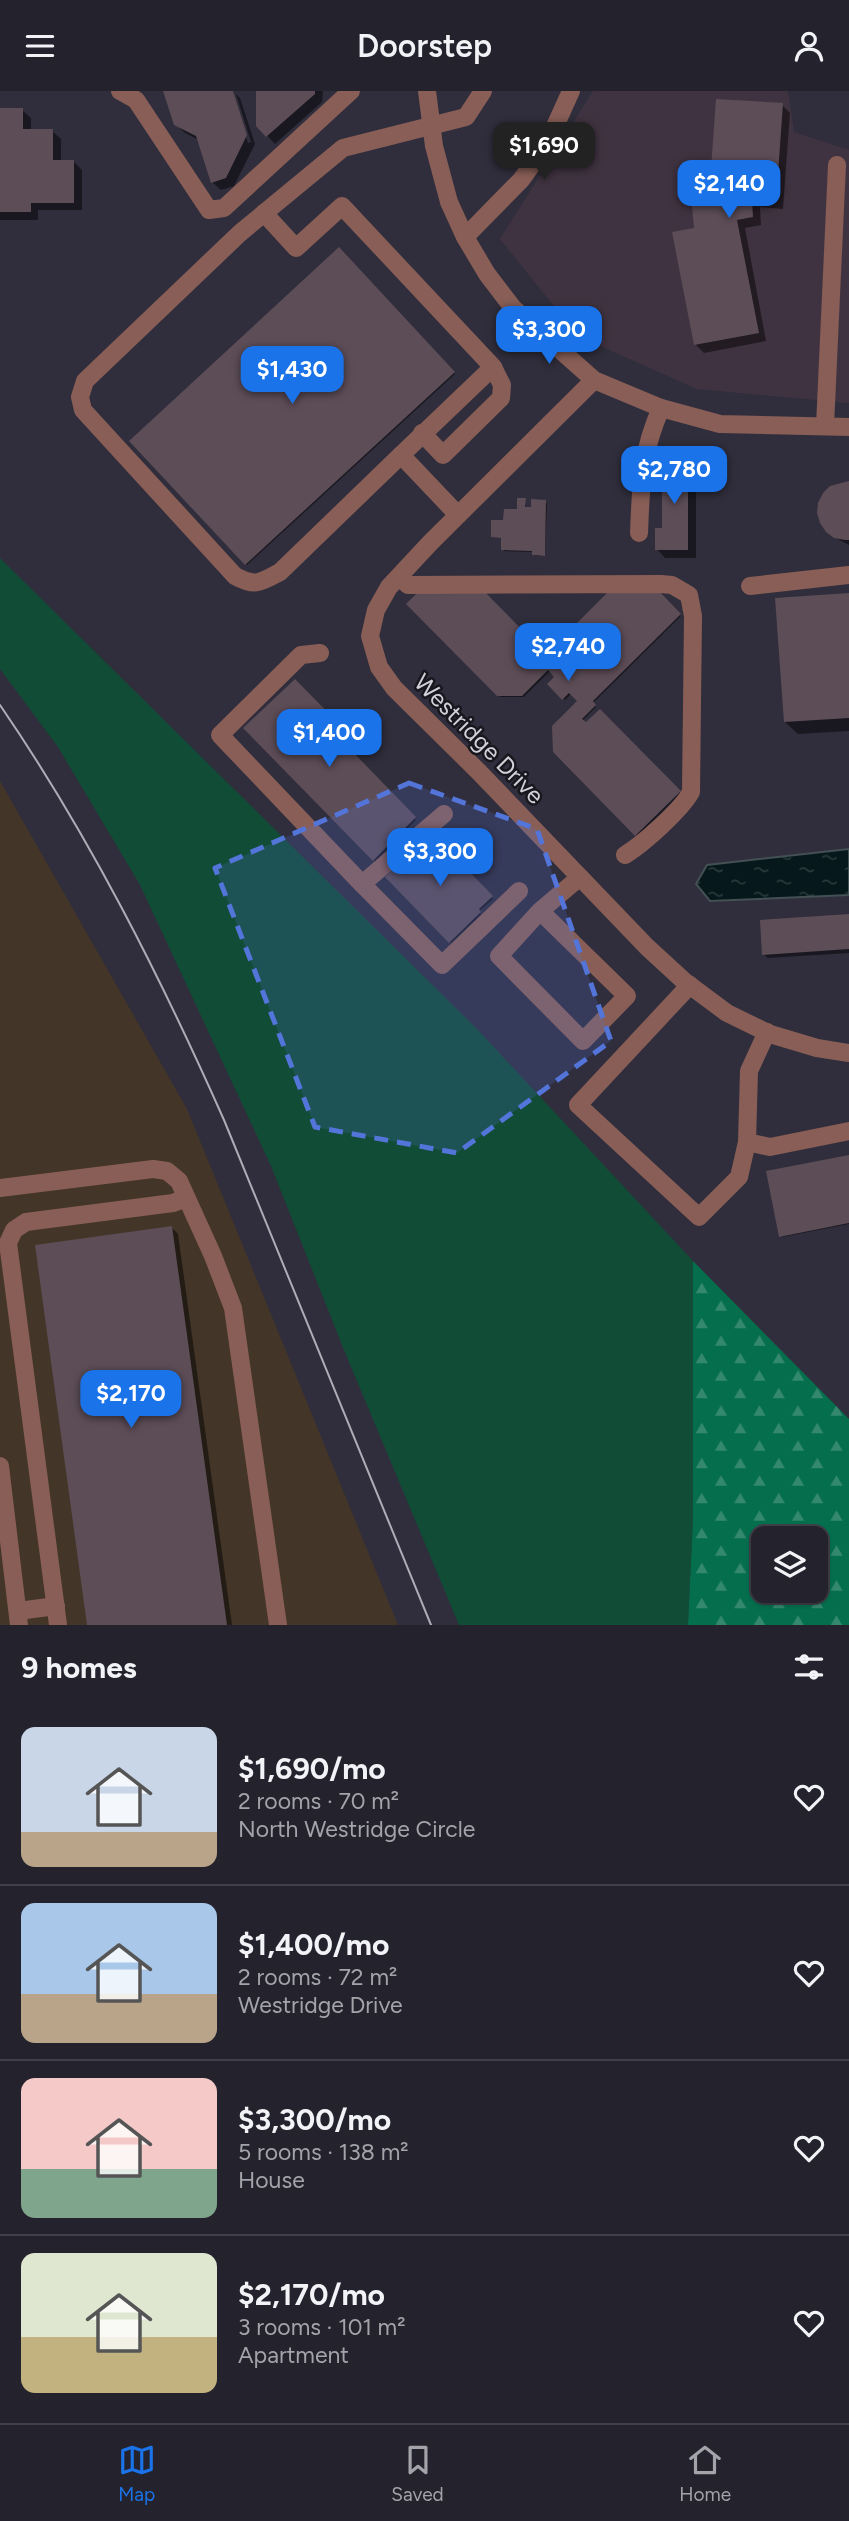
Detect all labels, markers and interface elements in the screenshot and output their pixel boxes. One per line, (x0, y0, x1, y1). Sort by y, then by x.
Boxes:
icon: menu (21, 27, 59, 65)
text: Doorstep (357, 27, 492, 65)
icon: person (790, 27, 828, 65)
pin: $1,690 (487, 123, 601, 182)
text: $1,690 (509, 131, 579, 159)
pin: $2,140 (672, 160, 786, 220)
text: $2,140 (693, 169, 765, 197)
pin: $3,300 (492, 307, 606, 366)
text: $3,300 (512, 315, 586, 343)
pin: $1,430 (235, 347, 349, 406)
text: $1,430 (257, 355, 327, 383)
pin: $2,780 (617, 447, 731, 506)
text: $2,780 (637, 455, 711, 483)
pin: $2,740 (511, 623, 625, 683)
text: $2,740 (531, 632, 605, 660)
street label: Westridge Drive (408, 668, 550, 810)
pin: $1,400 (272, 709, 386, 769)
text: $1,400 (293, 718, 365, 746)
pin: $3,300 (383, 829, 497, 888)
text: $3,300 (403, 837, 477, 865)
pin: $2,170 (74, 1371, 188, 1430)
text: $2,170 (96, 1379, 166, 1407)
map controls (751, 1526, 828, 1603)
button: layers (751, 1526, 828, 1603)
icon: filters (790, 1648, 828, 1686)
text: 9 homes (21, 1649, 137, 1686)
text: $1,690/mo (238, 1750, 386, 1787)
icon: home (77, 1755, 161, 1839)
icon: heart (790, 1778, 828, 1816)
text: 2 rooms · 70 m² (238, 1787, 399, 1815)
text: North Westridge Circle (238, 1815, 475, 1843)
text: $1,400/mo (238, 1926, 389, 1963)
icon: home (77, 1931, 161, 2015)
icon: heart (790, 1954, 828, 1992)
text: 2 rooms · 72 m² (238, 1963, 397, 1991)
text: Westridge Drive (238, 1991, 403, 2019)
text: $3,300/mo (238, 2101, 391, 2138)
icon: home (77, 2106, 161, 2190)
icon: heart (790, 2129, 828, 2167)
text: 5 rooms · 138 m² (238, 2138, 409, 2166)
text: House (238, 2166, 305, 2194)
text: $2,170/mo (238, 2276, 385, 2313)
icon: home (77, 2281, 161, 2365)
icon: heart (790, 2304, 828, 2342)
text: 3 rooms · 101 m² (238, 2313, 405, 2341)
text: Apartment (238, 2341, 349, 2369)
tab: Map (118, 2441, 156, 2506)
tab: Saved (391, 2441, 444, 2506)
tab: Home (679, 2441, 731, 2506)

